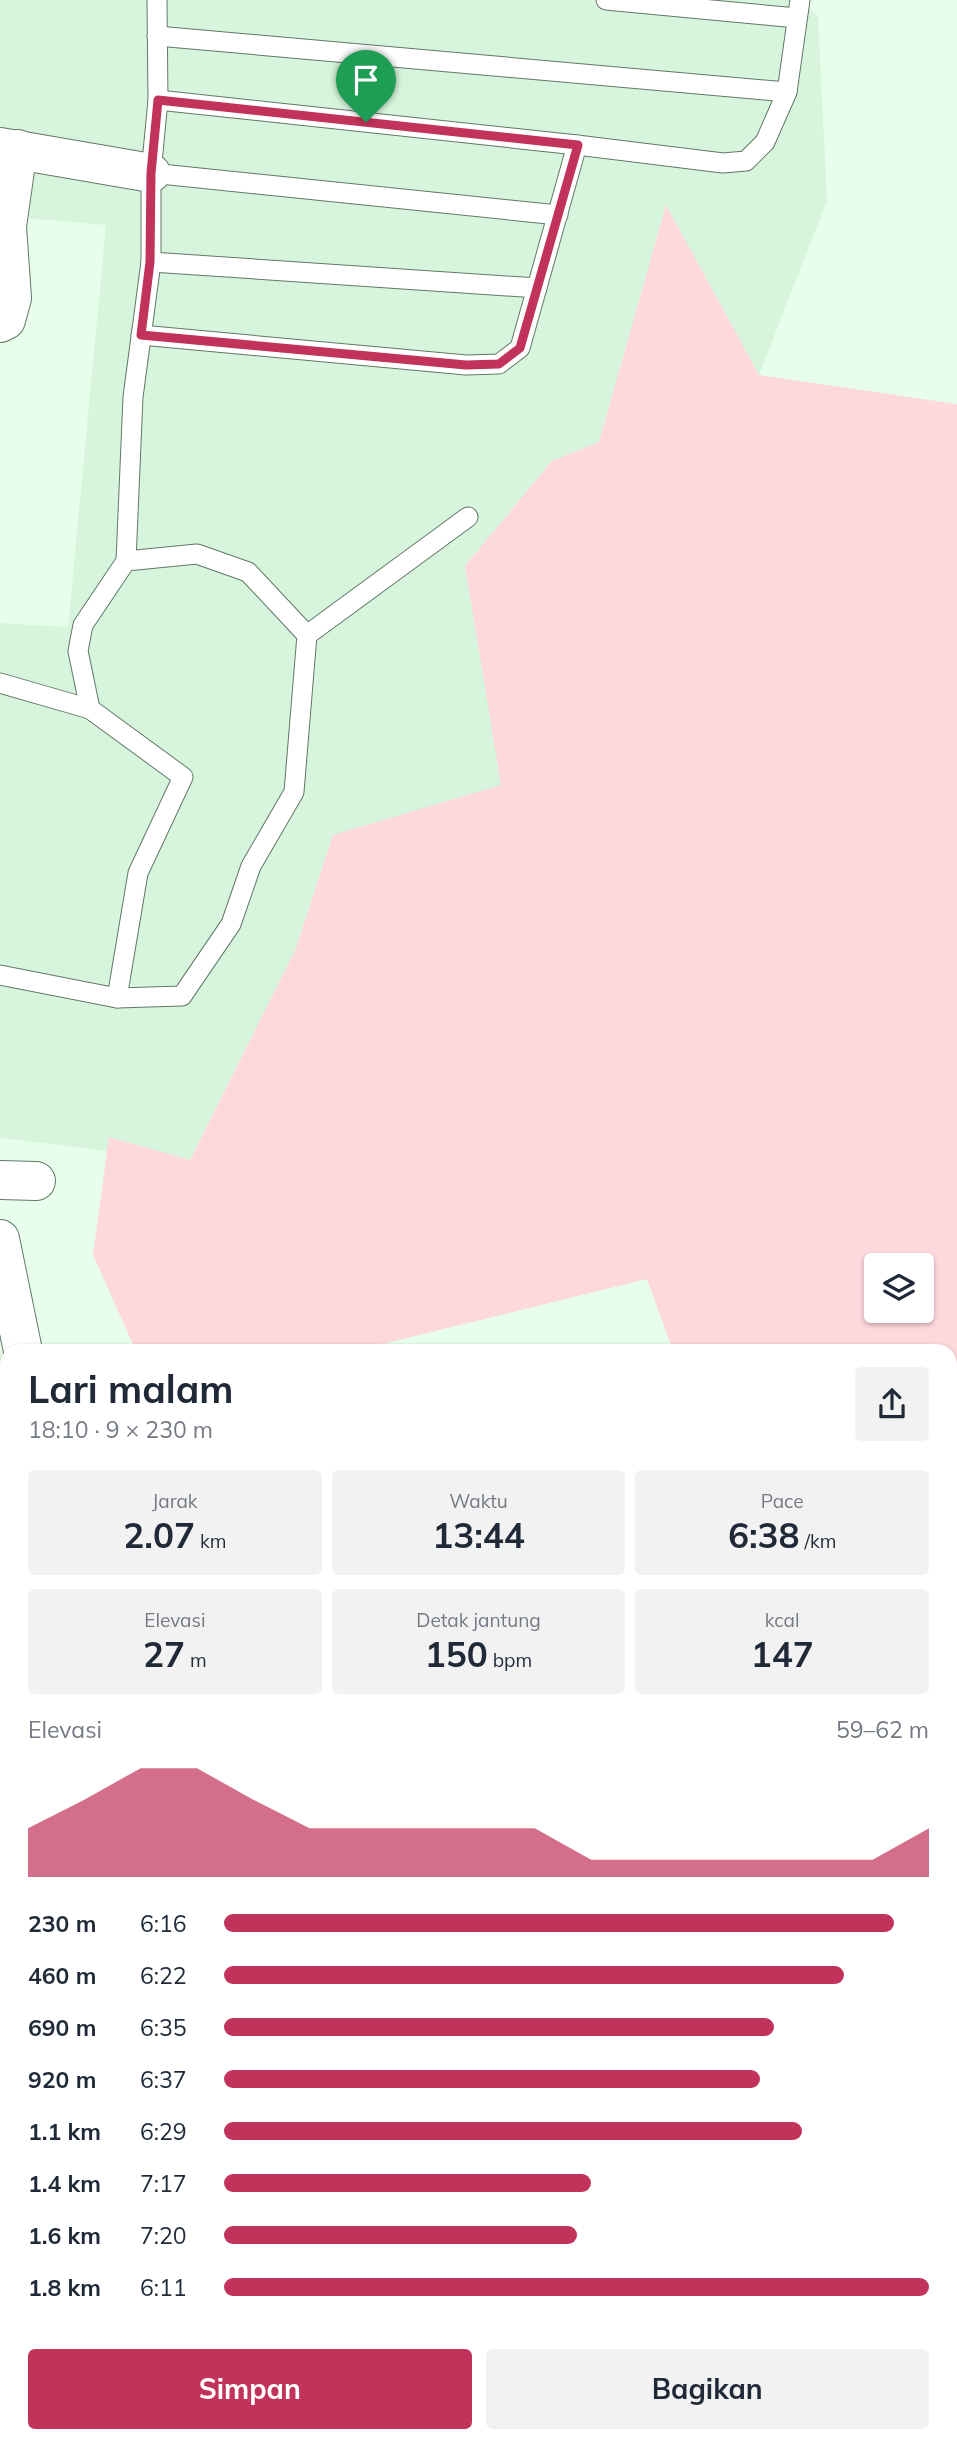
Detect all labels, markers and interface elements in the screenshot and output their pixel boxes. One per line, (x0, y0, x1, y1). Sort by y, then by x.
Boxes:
pin (336, 50, 396, 122)
icon: arrive (347, 61, 385, 99)
map controls (864, 1253, 934, 1323)
button: layers (864, 1253, 934, 1323)
text: Lari malam (28, 1365, 233, 1413)
button: share (855, 1367, 929, 1441)
text: 18:10 · 9 × 230 m (28, 1415, 213, 1444)
text: Jarak (152, 1489, 198, 1513)
text: Waktu (449, 1489, 508, 1513)
text: Pace (761, 1489, 804, 1513)
text: 2.07 (123, 1513, 195, 1557)
text: 13:44 (432, 1513, 525, 1557)
text: 6:38 (728, 1513, 800, 1557)
text: km (195, 1529, 226, 1553)
text: /km (800, 1529, 836, 1553)
text: Elevasi (144, 1608, 205, 1632)
text: Detak jantung (416, 1608, 541, 1632)
text: kcal (765, 1608, 800, 1632)
text: 27 (143, 1632, 185, 1676)
text: 150 (425, 1632, 488, 1676)
text: 147 (751, 1632, 814, 1676)
text: m (185, 1648, 207, 1672)
text: bpm (488, 1648, 532, 1672)
text: Elevasi (28, 1715, 102, 1744)
text: 59–62 m (836, 1715, 929, 1744)
text: 230 m (28, 1909, 96, 1938)
text: 6:16 (140, 1909, 187, 1938)
text: 460 m (28, 1961, 96, 1990)
text: 6:22 (140, 1961, 187, 1990)
text: 690 m (28, 2013, 96, 2042)
text: 6:35 (140, 2013, 187, 2042)
text: 920 m (28, 2065, 96, 2094)
text: 6:37 (140, 2065, 187, 2094)
text: 1.1 km (28, 2117, 101, 2146)
text: 6:29 (140, 2117, 187, 2146)
text: 1.4 km (28, 2169, 101, 2198)
text: 7:17 (140, 2169, 187, 2198)
text: 1.6 km (28, 2221, 101, 2250)
text: 7:20 (140, 2221, 187, 2250)
text: 1.8 km (28, 2273, 101, 2302)
text: 6:11 (140, 2273, 187, 2302)
button: Simpan (28, 2349, 472, 2429)
button: Bagikan (486, 2349, 929, 2429)

